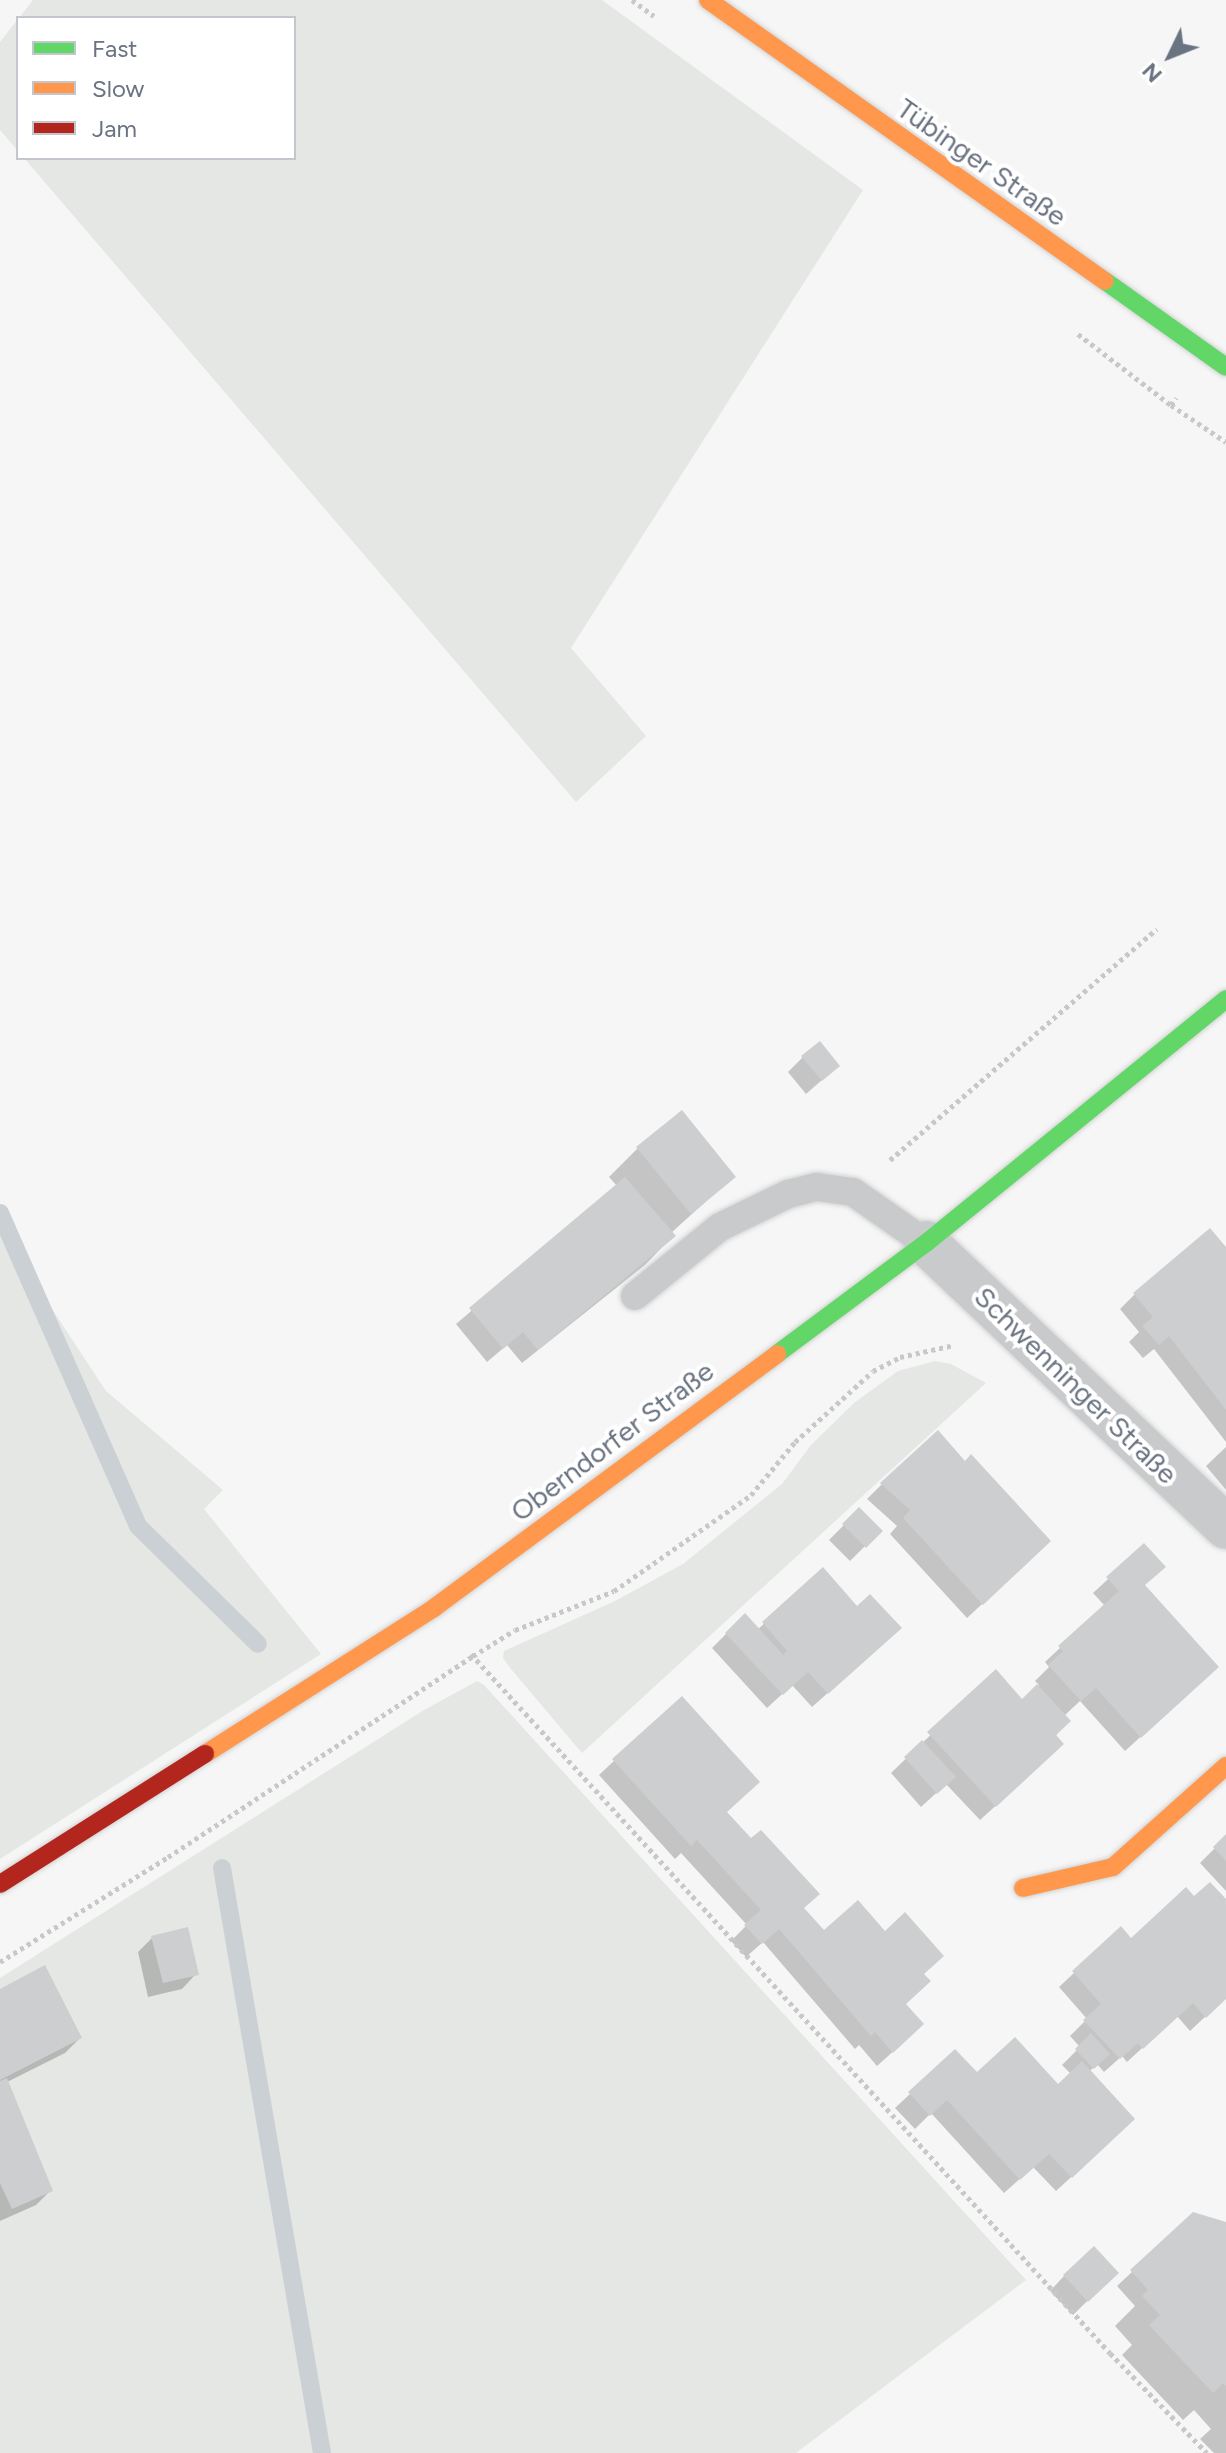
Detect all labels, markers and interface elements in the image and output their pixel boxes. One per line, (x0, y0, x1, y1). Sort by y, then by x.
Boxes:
legend (16, 16, 296, 160)
north arrow (1130, 16, 1210, 96)
text: Fast (92, 34, 137, 63)
text: N (1136, 57, 1168, 88)
text: Slow (92, 74, 144, 103)
street label: Tübinger Straße (891, 91, 1073, 233)
text: Jam (92, 114, 137, 143)
street label: Schwenninger Straße (968, 1280, 1184, 1490)
street label: Oberndorfer Straße (504, 1354, 720, 1528)

